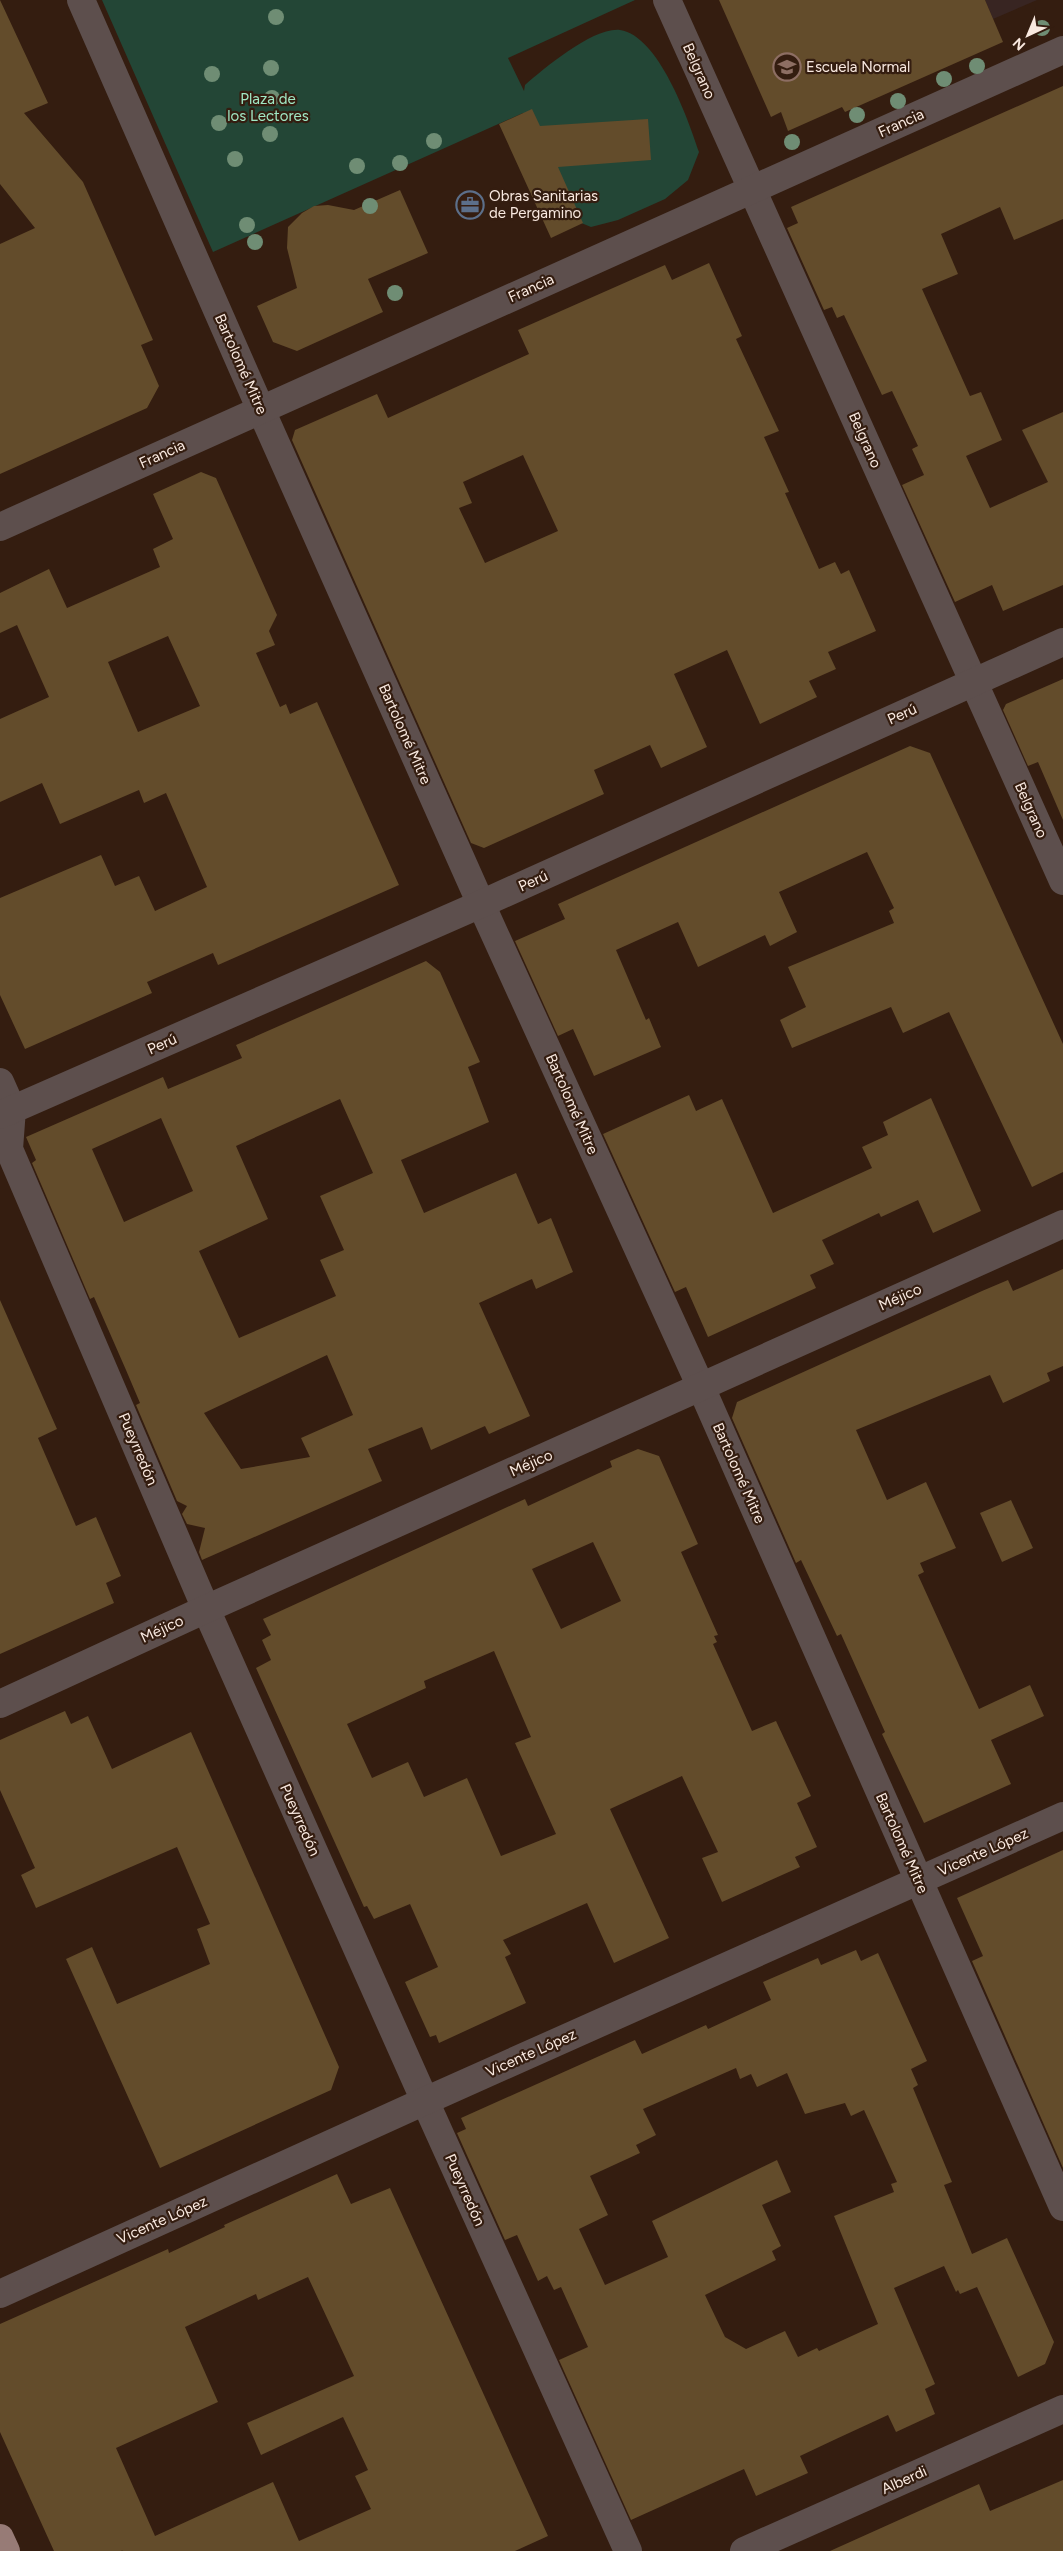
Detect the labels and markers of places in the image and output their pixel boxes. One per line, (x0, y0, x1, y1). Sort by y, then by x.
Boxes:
school or university icon: Escuela Normal (772, 52, 802, 82)
place label: Escuela Normal (806, 58, 910, 76)
place label: Obras Sanitarias de Pergamino (489, 187, 598, 222)
office icon: Obras Sanitarias de Pergamino (455, 190, 485, 220)

